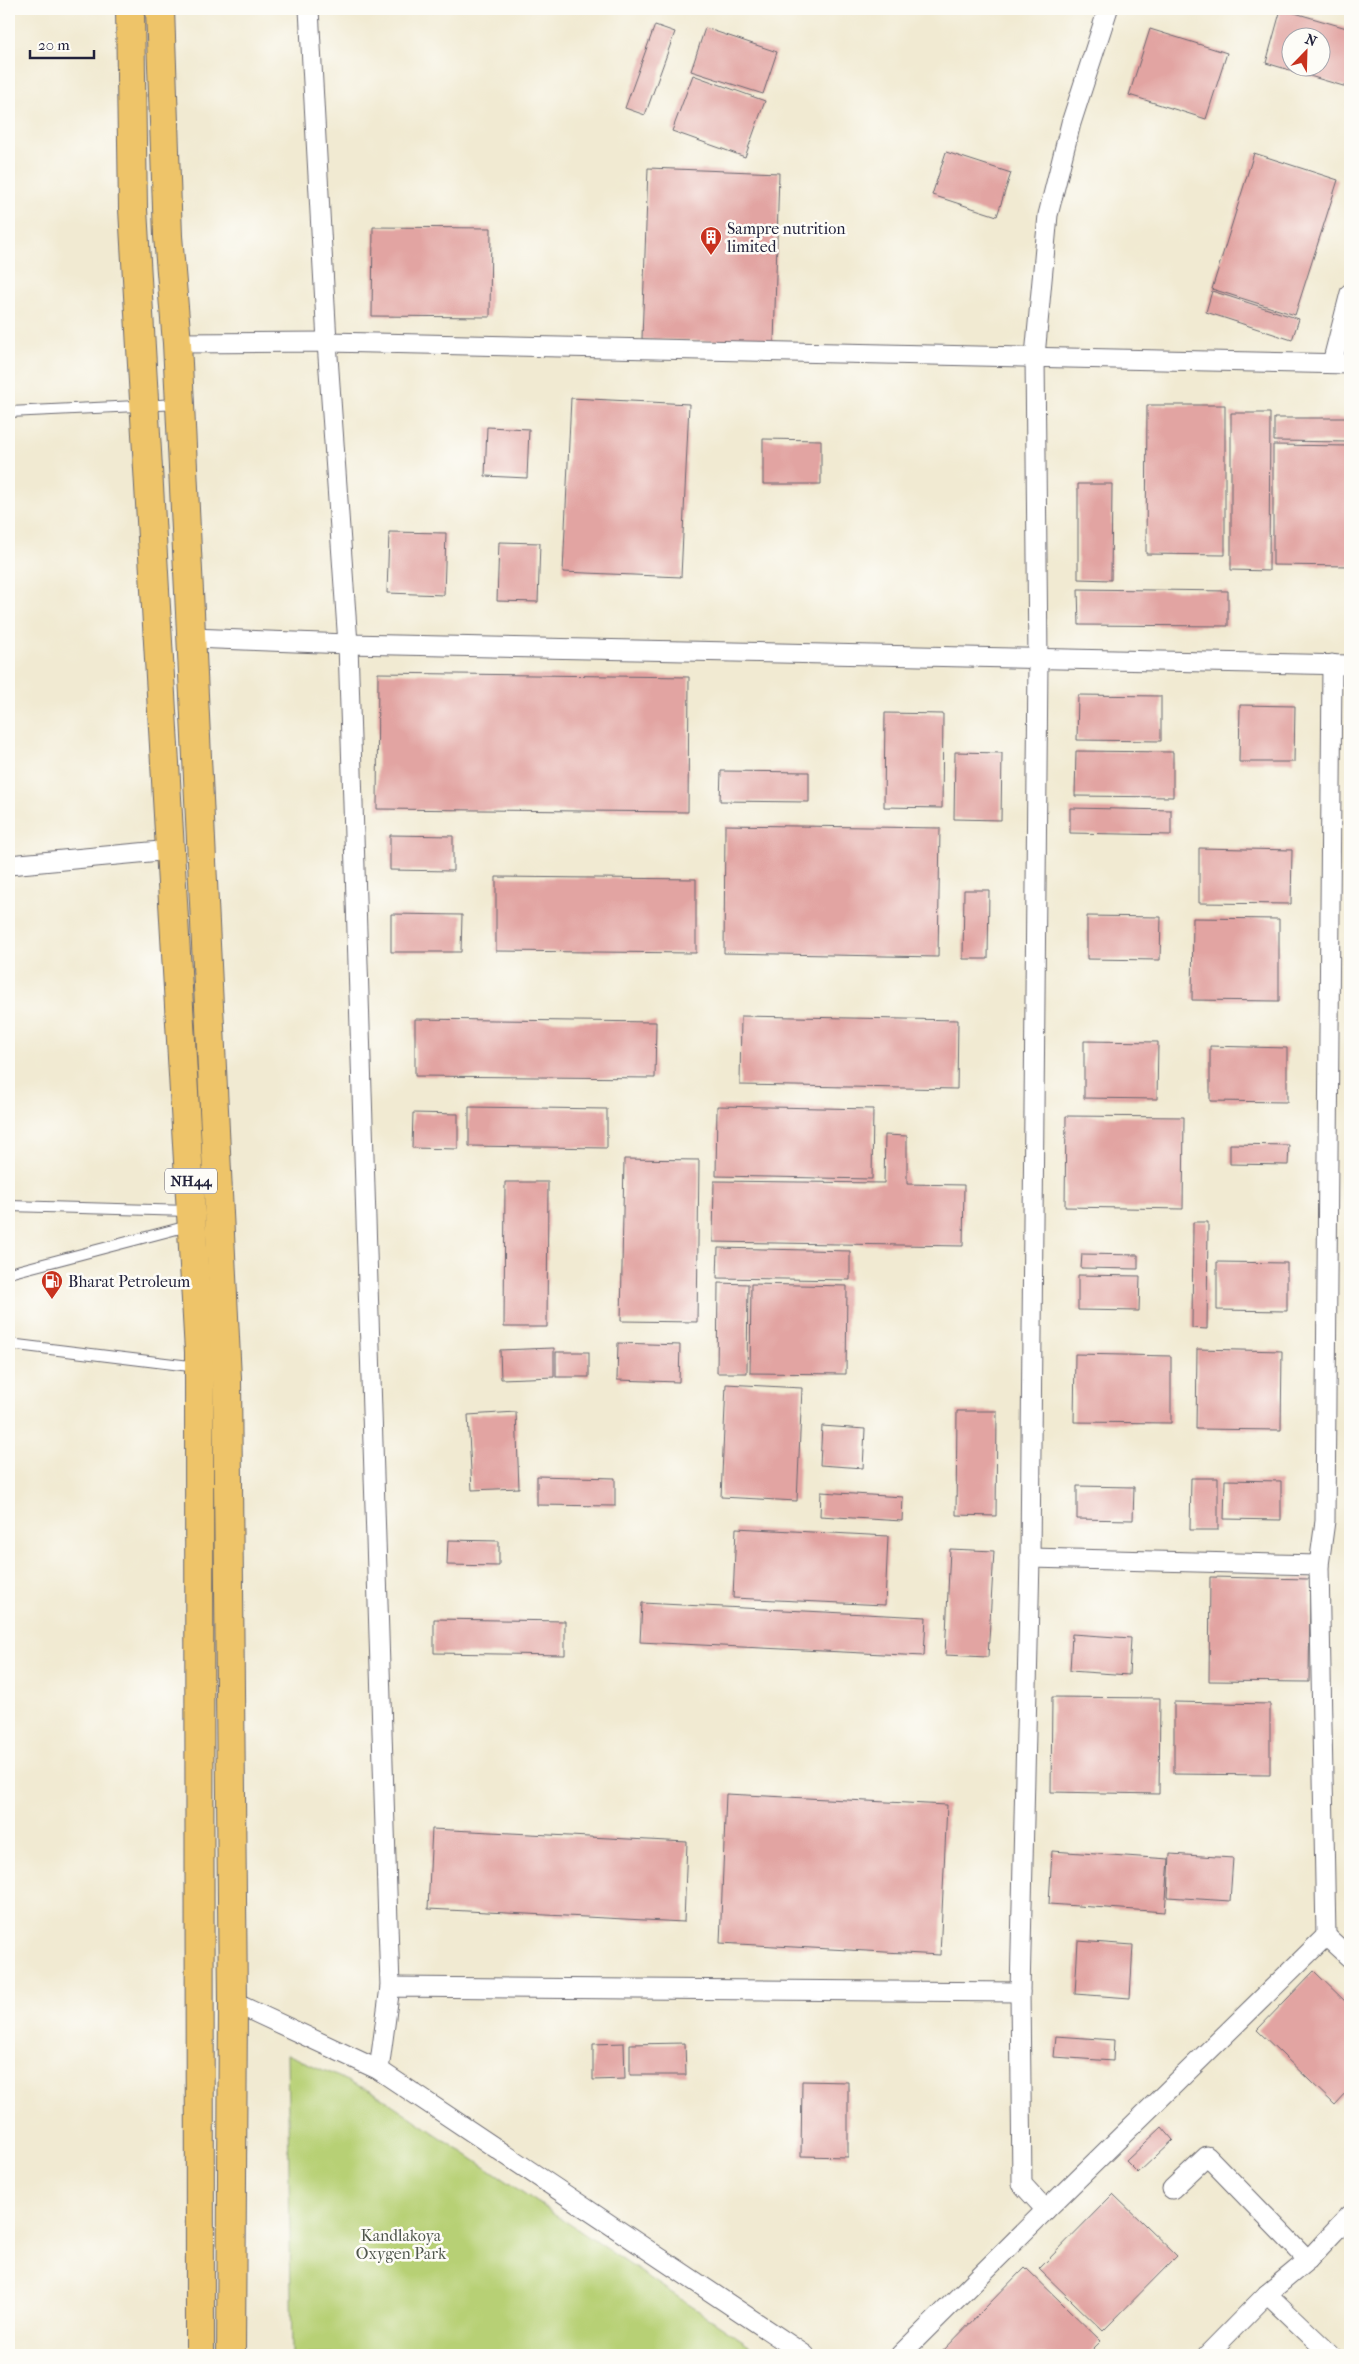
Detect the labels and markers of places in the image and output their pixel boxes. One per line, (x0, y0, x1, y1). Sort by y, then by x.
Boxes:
place label: Sampre nutrition limited (726, 219, 846, 256)
building icon: Sampre nutrition limited (699, 225, 723, 256)
fuel station icon: Bharat Petroleum (40, 1269, 64, 1300)
place label: Bharat Petroleum (68, 1272, 191, 1291)

